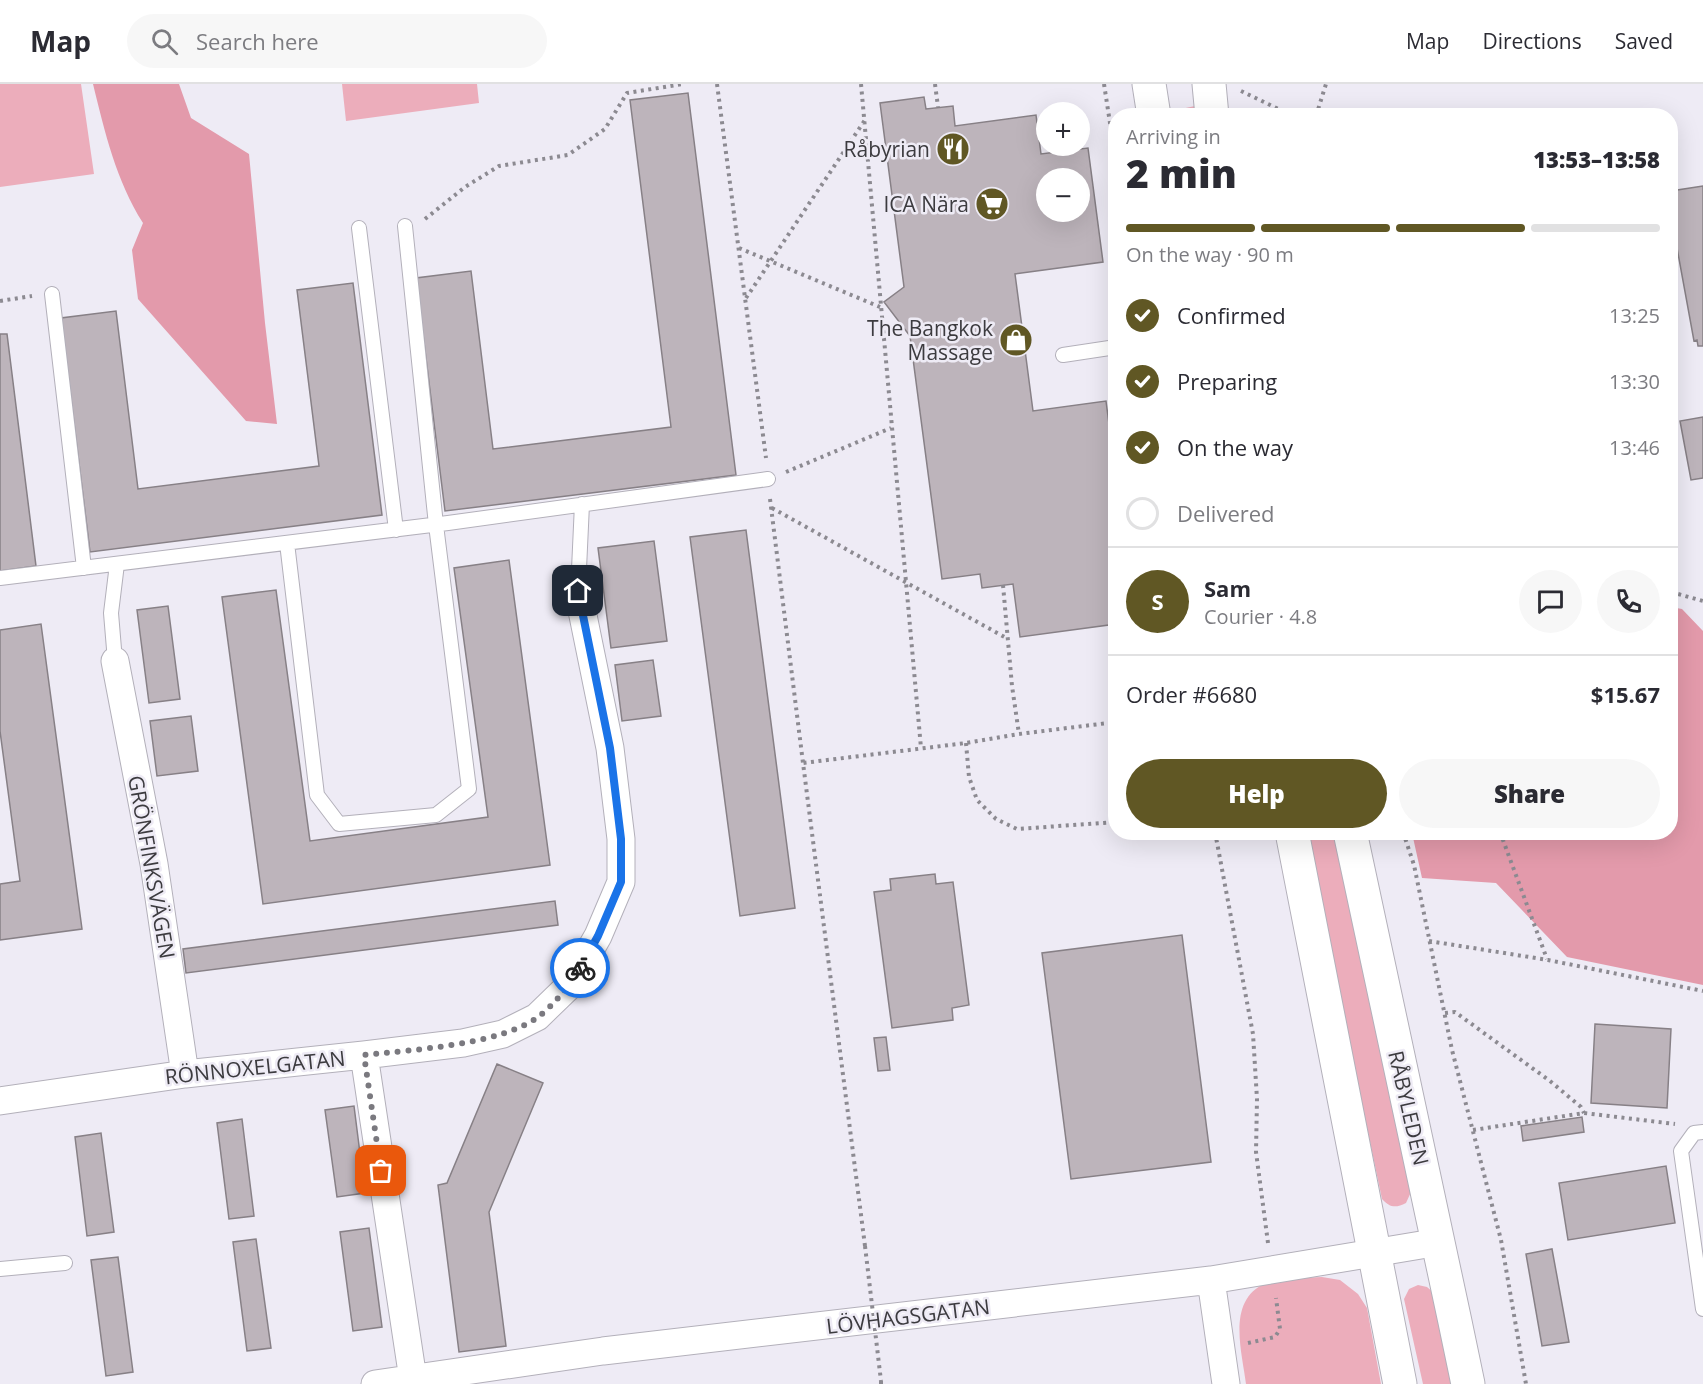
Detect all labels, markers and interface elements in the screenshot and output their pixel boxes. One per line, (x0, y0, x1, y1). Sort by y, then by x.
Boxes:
search box (127, 14, 547, 68)
text: Map (30, 22, 91, 60)
icon: search (148, 25, 181, 58)
text: Search here (196, 26, 319, 56)
text: Map (1406, 27, 1449, 55)
text: Directions (1482, 27, 1582, 55)
text: Saved (1615, 27, 1673, 55)
map controls (1036, 102, 1090, 222)
button: + (1036, 102, 1090, 156)
text: Arriving in (1126, 123, 1221, 150)
restaurant icon: Råbyrian (935, 131, 971, 167)
place label: Råbyrian (844, 135, 930, 163)
text: 13:53–13:58 (1533, 144, 1660, 174)
text: 2 min (1126, 146, 1237, 199)
button: − (1036, 168, 1090, 222)
supermarket icon: ICA Nära (974, 186, 1010, 222)
place label: ICA Nära (883, 190, 969, 218)
text: On the way · 90 m (1126, 241, 1294, 268)
icon: check (1126, 299, 1159, 332)
text: Confirmed (1177, 300, 1286, 330)
text: 13:25 (1609, 302, 1660, 329)
place label: The Bangkok Massage (867, 314, 993, 366)
shop icon: The Bangkok Massage (998, 322, 1034, 358)
icon: check (1126, 365, 1159, 398)
text: Preparing (1177, 366, 1277, 396)
text: 13:30 (1609, 368, 1660, 395)
icon: check (1126, 431, 1159, 464)
text: On the way (1177, 432, 1293, 462)
text: 13:46 (1609, 434, 1660, 461)
text: Delivered (1177, 498, 1275, 528)
pin (552, 565, 603, 616)
button: chat (1519, 570, 1582, 633)
button: phone (1597, 570, 1660, 633)
text: Sam (1204, 573, 1251, 603)
icon: home (561, 574, 594, 607)
text: S (1151, 586, 1164, 616)
text: Courier · 4.8 (1204, 603, 1317, 630)
text: Order #6680 (1126, 679, 1257, 709)
text: $15.67 (1591, 679, 1660, 709)
button: Help (1126, 759, 1387, 828)
button: Share (1399, 759, 1660, 828)
street label: GRÖNFINKSVÄGEN (122, 773, 182, 961)
courier (550, 938, 610, 998)
icon: bike (564, 952, 597, 985)
street label: RÖNNOXELGATAN (163, 1044, 347, 1090)
street label: RÅBYLEDEN (1382, 1048, 1436, 1168)
pin (355, 1145, 406, 1196)
icon: bag (364, 1154, 397, 1187)
street label: LÖVHAGSGATAN (825, 1292, 991, 1340)

